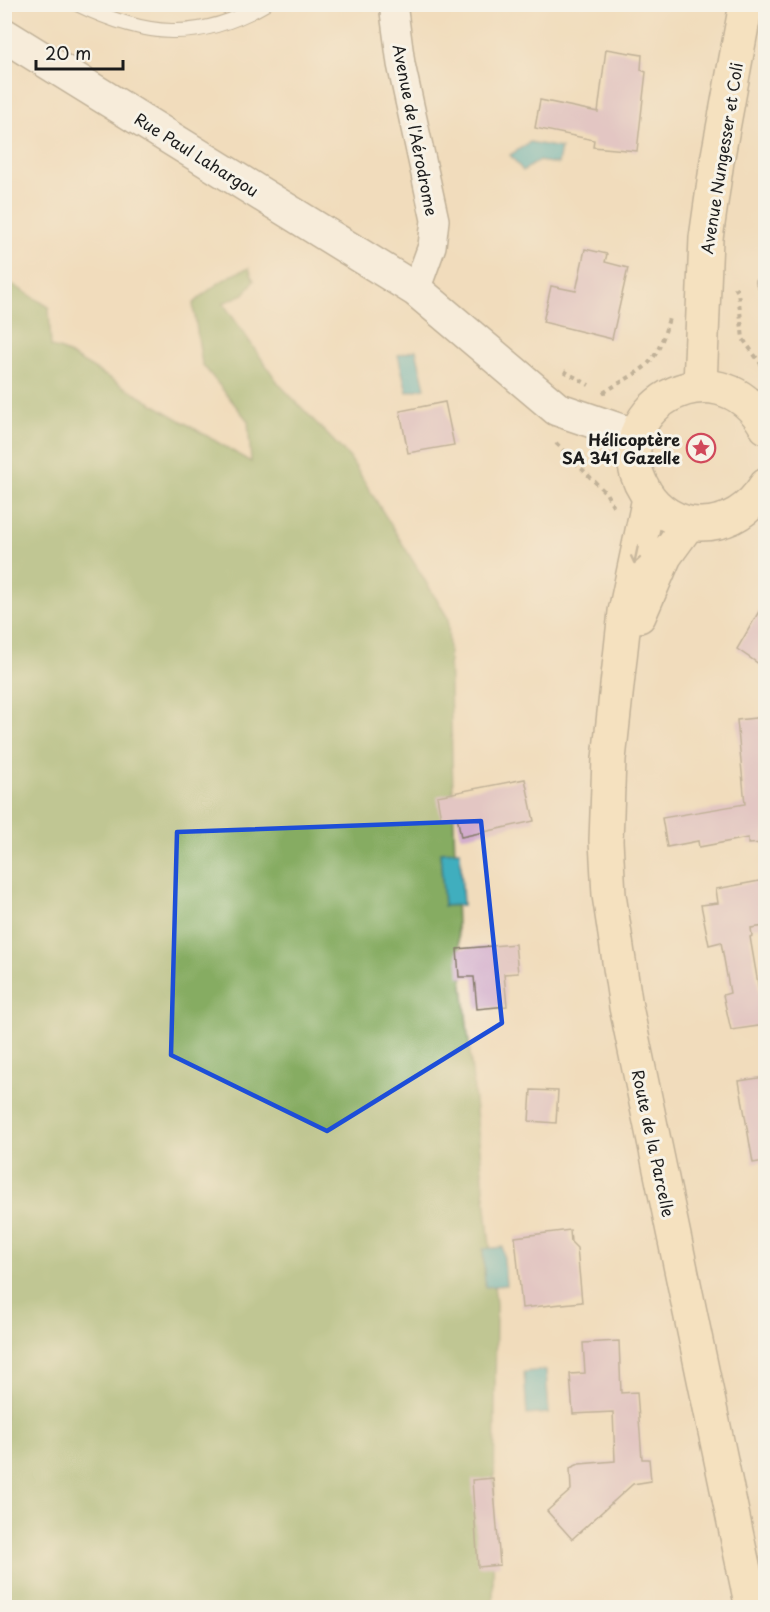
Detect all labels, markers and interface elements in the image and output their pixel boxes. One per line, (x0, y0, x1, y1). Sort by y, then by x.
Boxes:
scale bar (36, 33, 123, 71)
text: 20 m (45, 39, 91, 66)
street label: Avenue de l'Aérodrome (388, 42, 444, 218)
street label: Avenue Nungesser et Coli (694, 61, 748, 255)
street label: Rue Paul Lahargou (130, 106, 264, 202)
place label: Hélicoptère SA 341 Gazelle (562, 427, 680, 469)
place icon: Hélicoptère SA 341 Gazelle (685, 432, 717, 464)
one-way arrow (630, 544, 641, 564)
street label: Route de la Parcelle (627, 1067, 681, 1219)

